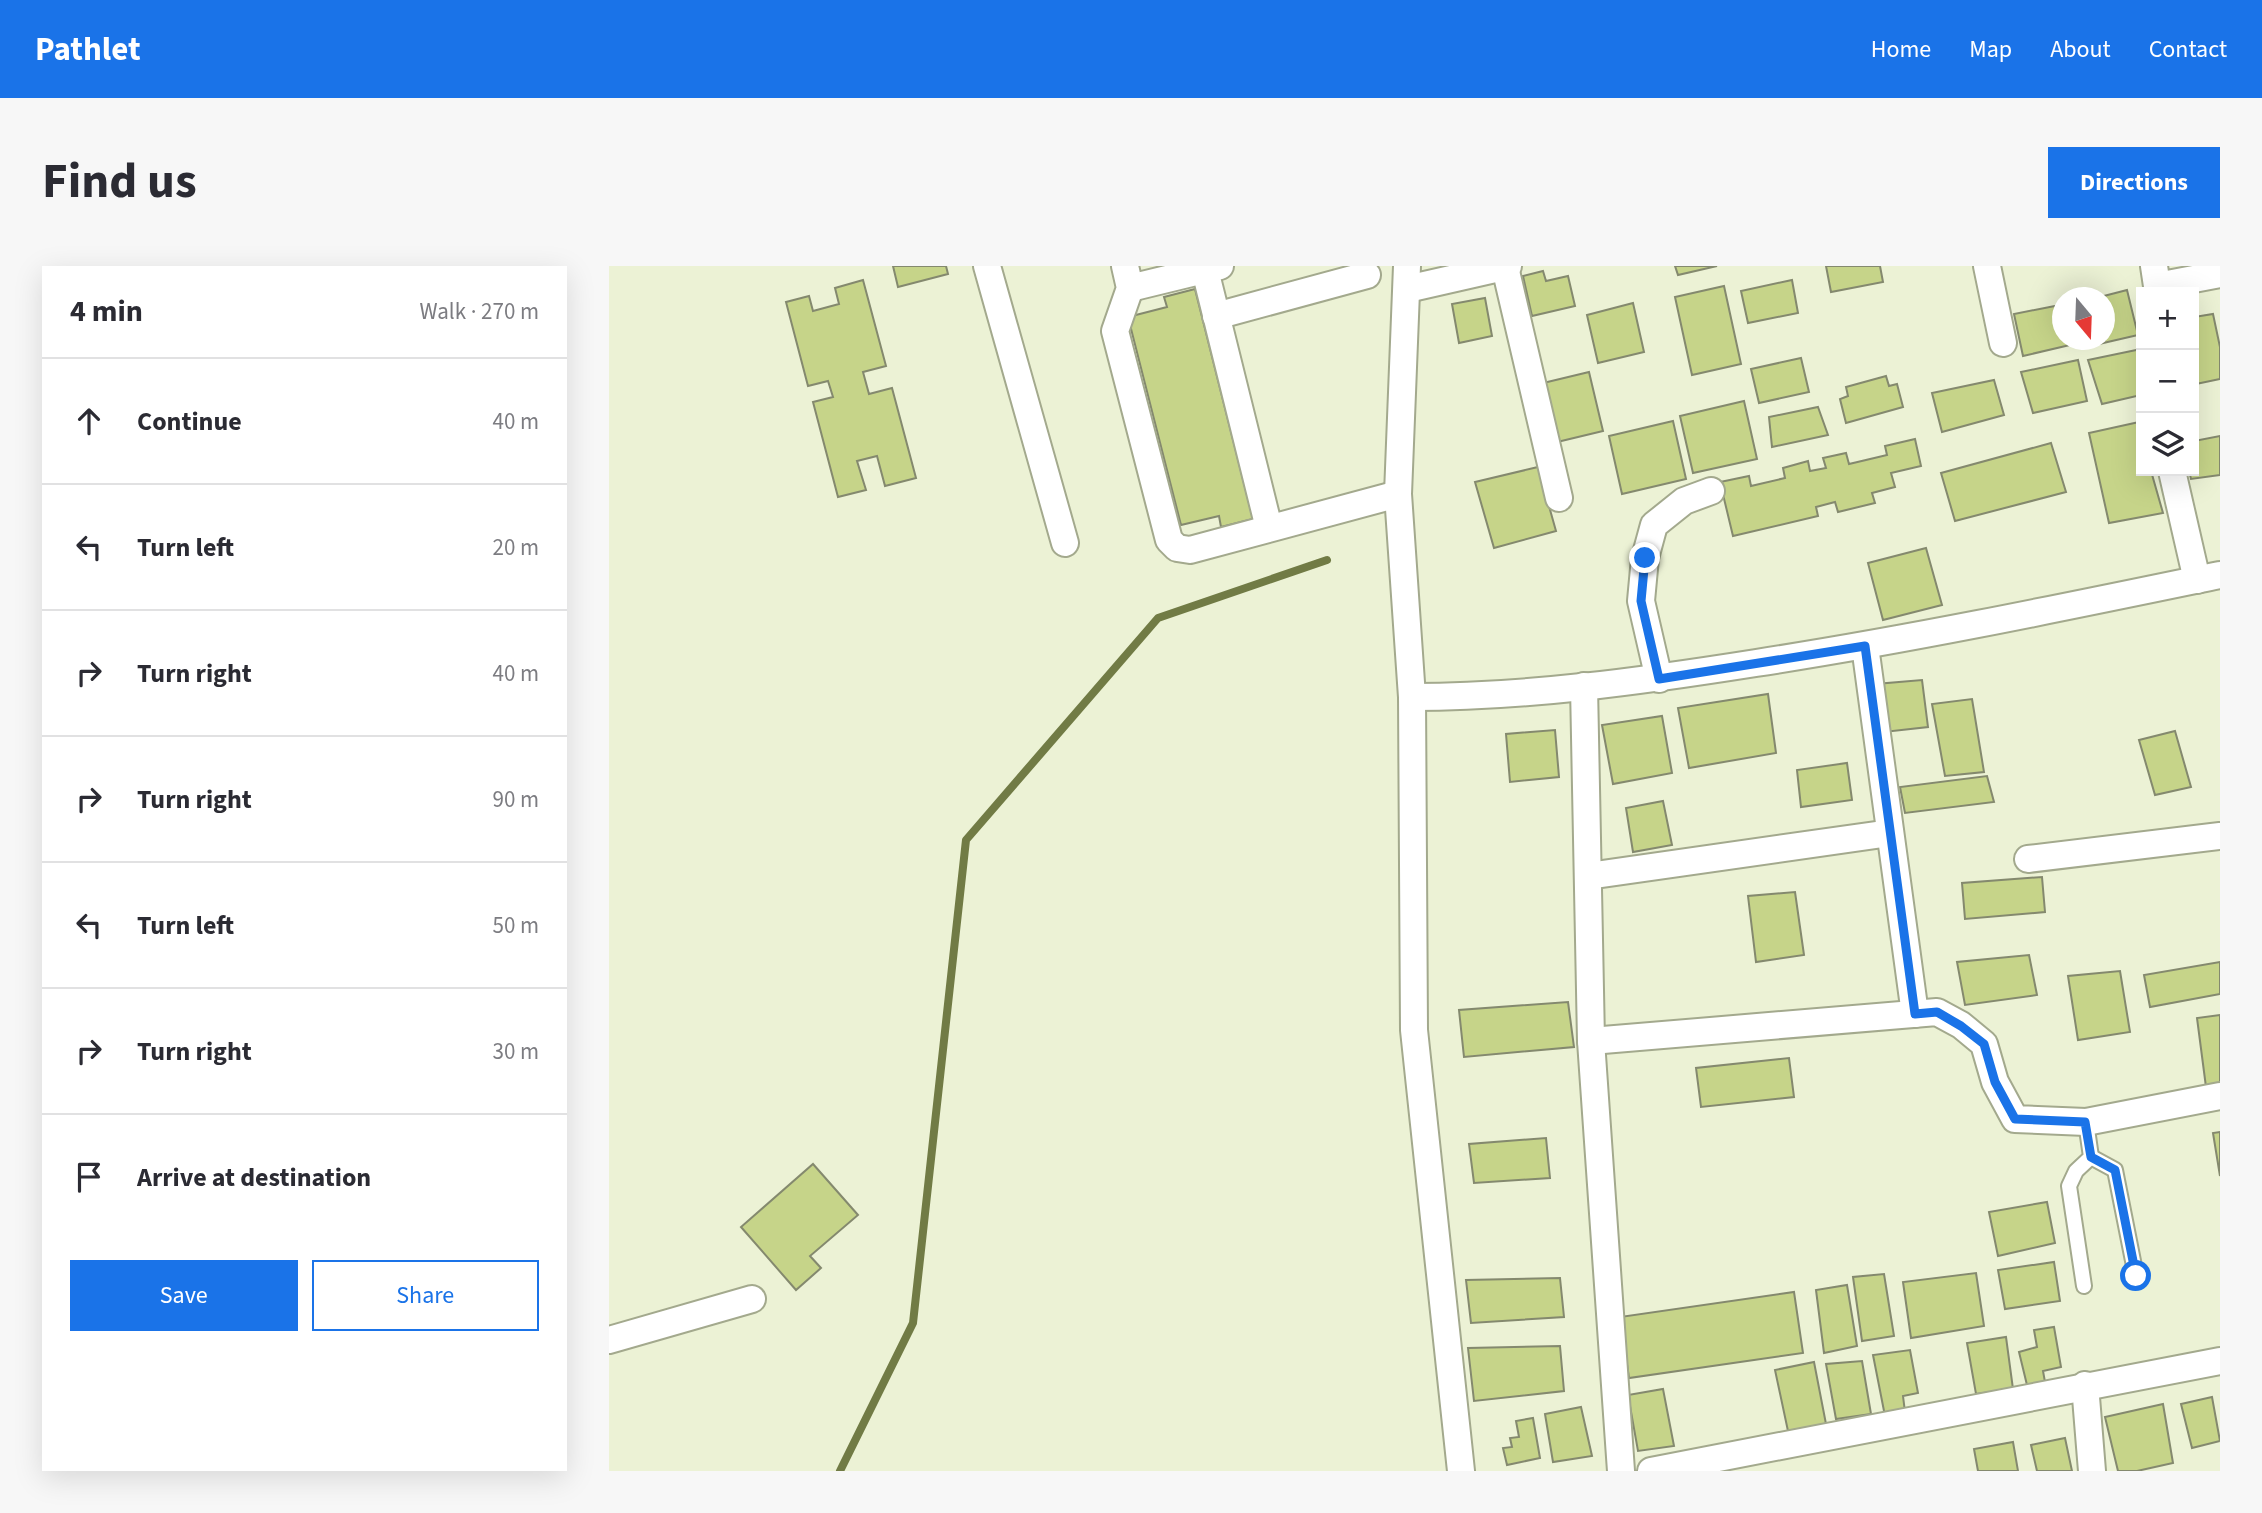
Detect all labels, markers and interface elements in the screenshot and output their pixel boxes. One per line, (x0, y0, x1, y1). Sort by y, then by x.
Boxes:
text: Pathlet (35, 26, 141, 73)
text: Home (1871, 32, 1931, 67)
text: Map (1969, 32, 2012, 67)
text: About (2050, 32, 2111, 67)
text: Contact (2149, 32, 2227, 67)
text: Find us (42, 147, 197, 217)
button: Directions (2048, 147, 2220, 218)
north arrow (2052, 287, 2115, 350)
map controls (2136, 287, 2199, 476)
button: + (2136, 287, 2199, 350)
text: 4 min (70, 290, 143, 333)
text: Walk · 270 m (420, 295, 539, 328)
button: − (2136, 350, 2199, 413)
icon: ahead (70, 402, 108, 440)
text: Continue (137, 403, 242, 440)
text: 40 m (492, 405, 539, 438)
button: layers (2136, 413, 2199, 476)
icon: left (70, 528, 108, 566)
text: Turn left (137, 529, 234, 566)
text: 20 m (492, 531, 539, 564)
route end (1629, 542, 1660, 573)
icon: right (70, 654, 108, 692)
text: Turn right (137, 655, 252, 692)
text: 40 m (492, 657, 539, 690)
icon: right (70, 780, 108, 818)
text: Turn right (137, 781, 252, 818)
text: 90 m (492, 783, 539, 816)
icon: left (70, 906, 108, 944)
text: Turn left (137, 907, 234, 944)
text: 50 m (492, 909, 539, 942)
icon: right (70, 1032, 108, 1070)
text: Turn right (137, 1033, 252, 1070)
text: 30 m (492, 1035, 539, 1068)
icon: arrive (70, 1158, 108, 1196)
text: Arrive at destination (137, 1159, 371, 1196)
button: Save (70, 1260, 298, 1331)
button: Share (312, 1260, 539, 1331)
route start (2120, 1260, 2151, 1291)

